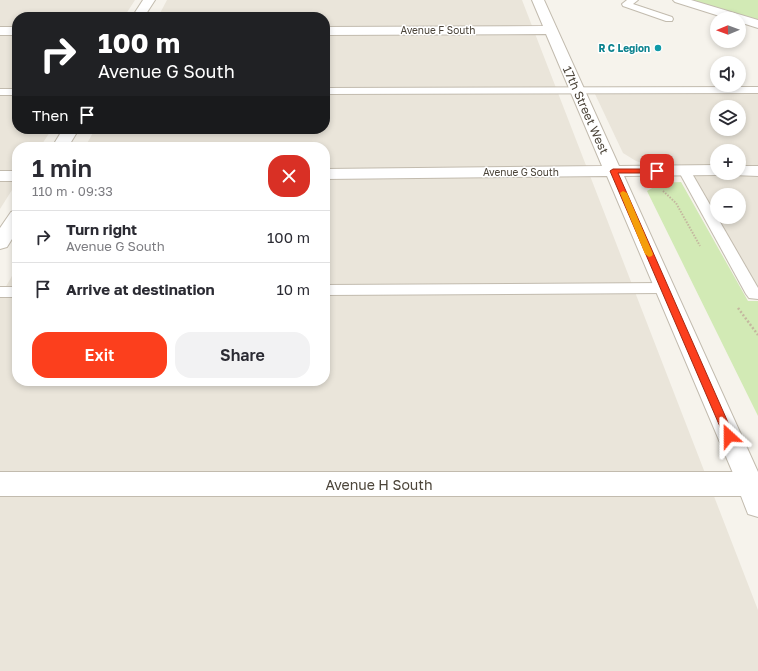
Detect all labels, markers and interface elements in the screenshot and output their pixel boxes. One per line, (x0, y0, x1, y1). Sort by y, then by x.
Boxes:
north arrow (710, 12, 746, 48)
map controls (710, 12, 746, 224)
street label: Avenue F South (401, 24, 475, 36)
text: 100 m (98, 26, 180, 59)
icon: right (32, 28, 84, 80)
place label: R C Legion (598, 42, 650, 54)
marker: R C Legion (653, 43, 663, 53)
button: sound (710, 56, 746, 92)
text: Avenue G South (98, 60, 235, 82)
street label: 17th Street West (560, 64, 612, 157)
button: layers (710, 100, 746, 136)
icon: arrive (76, 104, 98, 126)
text: Then (32, 106, 68, 124)
button: + (710, 144, 746, 180)
text: 1 min (32, 153, 92, 182)
pin (640, 154, 674, 188)
button: close (268, 155, 310, 197)
icon: arrive (646, 160, 668, 182)
street label: Avenue G South (483, 166, 559, 178)
text: 110 m · 09:33 (32, 183, 113, 199)
button: − (710, 188, 746, 224)
text: Turn right (66, 220, 137, 238)
icon: right (32, 226, 54, 248)
text: 100 m (267, 228, 310, 246)
text: Avenue G South (66, 238, 165, 254)
icon: arrive (32, 278, 54, 300)
text: Arrive at destination (66, 280, 215, 298)
text: 10 m (276, 280, 310, 298)
button: Exit (32, 332, 167, 378)
button: Share (175, 332, 310, 378)
position arrow (708, 415, 750, 457)
street label: Avenue H South (325, 476, 433, 493)

